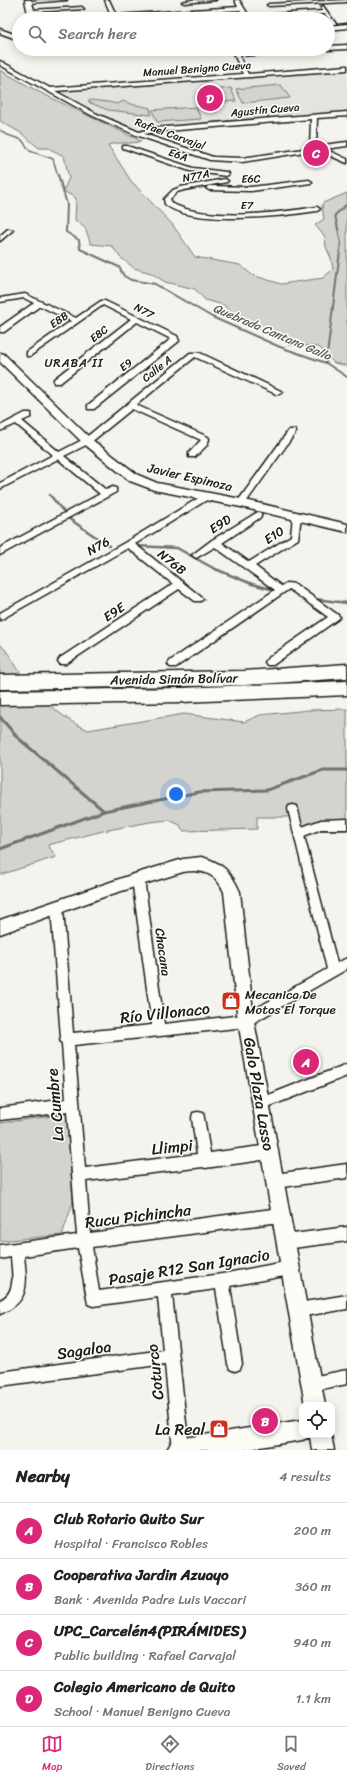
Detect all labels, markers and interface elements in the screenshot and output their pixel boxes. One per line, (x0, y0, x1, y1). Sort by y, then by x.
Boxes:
search box (12, 12, 335, 56)
text: Search here (58, 21, 137, 47)
icon: search (26, 23, 48, 45)
street label: Manuel Benigno Cueva (142, 56, 252, 82)
pin: D (197, 83, 223, 113)
street label: Agustín Cueva (229, 97, 301, 123)
street label: Rafael Carvajal (132, 112, 209, 156)
pin: C (303, 138, 329, 168)
street label: E6A (166, 143, 190, 167)
street label: N77A (181, 164, 211, 188)
street label: E6C (241, 169, 261, 189)
street label: E7 (241, 196, 254, 215)
water label: Quebrada Cantana Gallo (209, 297, 336, 367)
street label: N77 (131, 298, 158, 324)
street label: E8B (45, 306, 73, 333)
street label: E8C (85, 320, 113, 348)
street label: Calle A (138, 351, 176, 387)
district label: URABA II (44, 352, 104, 374)
street label: E9 (115, 353, 137, 376)
street label: Javier Espinoza (144, 456, 235, 498)
street label: E9D (204, 508, 236, 540)
street label: E10 (259, 520, 289, 550)
street label: N76 (82, 530, 114, 562)
street label: N76B (152, 543, 192, 581)
street label: E9E (98, 596, 130, 628)
street label: Avenida Simón Bolívar (109, 666, 239, 692)
your location (166, 784, 186, 804)
street label: Chacana (148, 927, 178, 978)
place label: Mecanica De Motos El Torque (245, 983, 336, 1021)
shop icon: Mecanica De Motos El Torque (220, 990, 242, 1012)
street label: Río Villonaco (119, 994, 211, 1032)
street label: Galo Plaza Lasso (235, 1035, 283, 1153)
pin: A (293, 1047, 319, 1077)
street label: La Cumbre (37, 1067, 73, 1143)
street label: Llimpi (150, 1130, 195, 1164)
street label: Rucu Pichincha (83, 1195, 194, 1237)
street label: Pasaje R12 San Ignacio (106, 1240, 272, 1294)
street label: Sagaloa (55, 1332, 113, 1368)
street label: Coturco (138, 1342, 172, 1401)
map controls (299, 1402, 335, 1438)
button: locate (299, 1402, 335, 1438)
pin: B (252, 1406, 278, 1436)
place label: La Real (155, 1415, 205, 1444)
shop icon: La Real (208, 1418, 230, 1440)
text: Nearby (16, 1461, 70, 1491)
text: 4 results (279, 1465, 331, 1488)
text: Club Rotario Quito Sur (54, 1506, 203, 1532)
text: A (25, 1519, 33, 1542)
text: 200 m (294, 1519, 331, 1542)
text: Hospital · Francisco Robles (54, 1532, 208, 1555)
text: Cooperativa Jardin Azuayo (54, 1562, 229, 1588)
text: B (25, 1575, 33, 1598)
text: 360 m (295, 1575, 331, 1598)
text: Bank · Avenida Padre Luis Vaccari (54, 1588, 246, 1611)
text: UPC_Carcelén4(PIRÁMIDES) (54, 1618, 245, 1644)
text: C (25, 1631, 33, 1654)
text: 940 m (293, 1631, 331, 1654)
text: Public building · Rafael Carvajal (54, 1644, 236, 1667)
text: Colegio Americano de Quito (54, 1674, 235, 1700)
text: D (25, 1687, 33, 1710)
text: 1.1 km (296, 1687, 331, 1710)
text: School · Manuel Benigno Cueva (54, 1700, 230, 1723)
tab: Map (41, 1733, 63, 1776)
tab: Directions (145, 1733, 195, 1776)
tab: Saved (277, 1733, 306, 1776)

